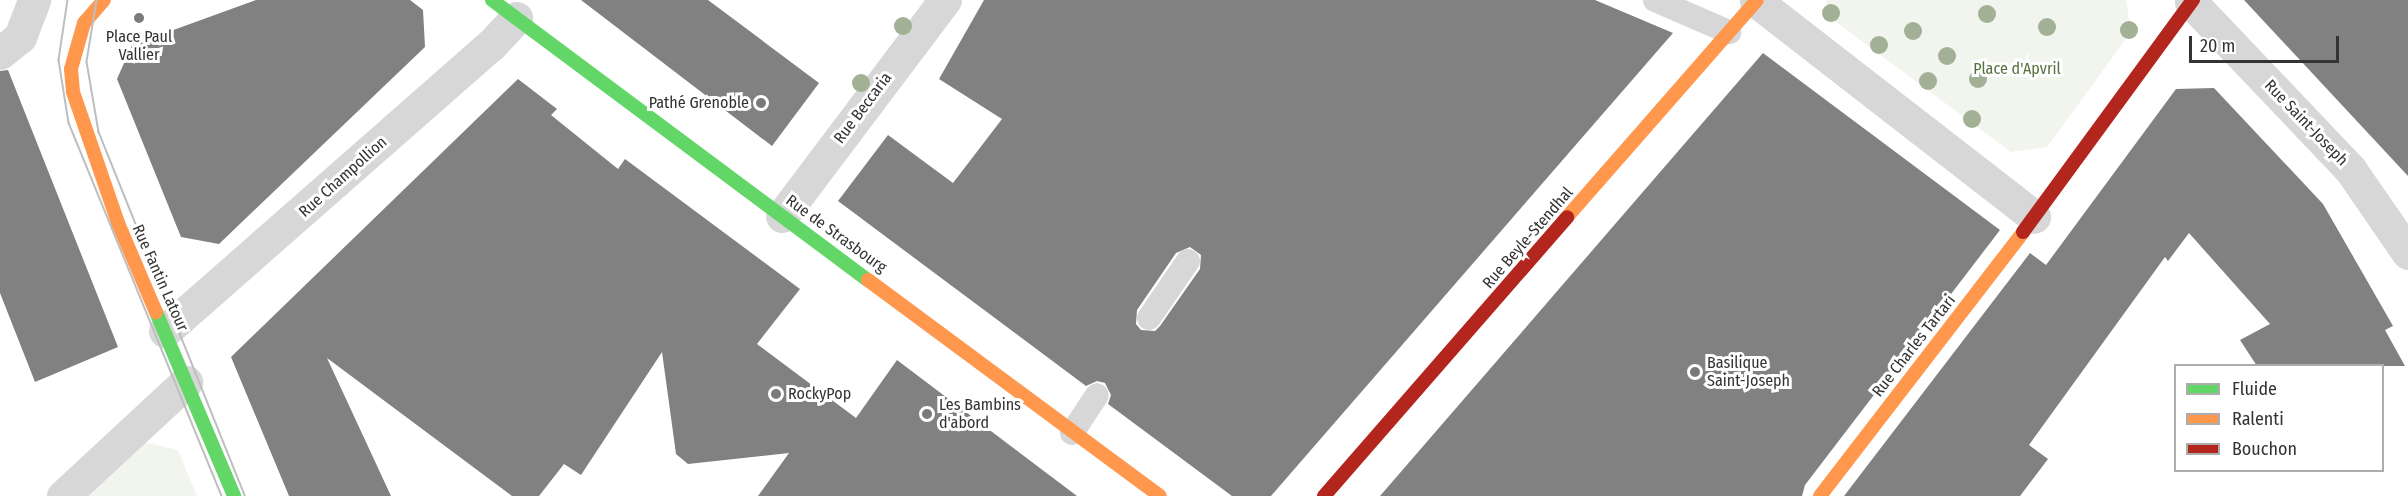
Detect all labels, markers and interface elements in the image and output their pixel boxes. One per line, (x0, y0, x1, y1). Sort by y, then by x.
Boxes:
marker: Place Paul Vallier (132, 11, 146, 25)
scale bar (2192, 24, 2342, 62)
place label: Place Paul Vallier (106, 27, 172, 65)
text: 20 m (2200, 35, 2235, 57)
park label: Place d'Apvril (1973, 59, 2061, 79)
street label: Rue Beccaria (830, 69, 896, 147)
street label: Rue Saint-Joseph (2260, 76, 2352, 170)
place label: Pathé Grenoble (649, 93, 749, 113)
marker: Pathé Grenoble (754, 96, 768, 110)
street label: Rue Champollion (295, 133, 391, 221)
street label: Rue Beyle-Stendhal (1479, 183, 1577, 293)
street label: Rue de Strasbourg (782, 191, 890, 277)
street label: Rue Fantin Latour (128, 222, 192, 334)
street label: Rue Charles Tartari (1868, 291, 1960, 401)
place label: Basilique Saint-Joseph (1707, 353, 1790, 391)
legend (2174, 364, 2384, 472)
marker: Basilique Saint-Joseph (1688, 365, 1702, 379)
text: Fluide (2232, 378, 2277, 400)
place label: RockyPop (788, 384, 851, 404)
marker: RockyPop (769, 387, 783, 401)
place label: Les Bambins d'abord (939, 395, 1021, 433)
marker: Les Bambins d'abord (920, 407, 934, 421)
text: Ralenti (2232, 408, 2284, 430)
text: Bouchon (2232, 438, 2297, 460)

